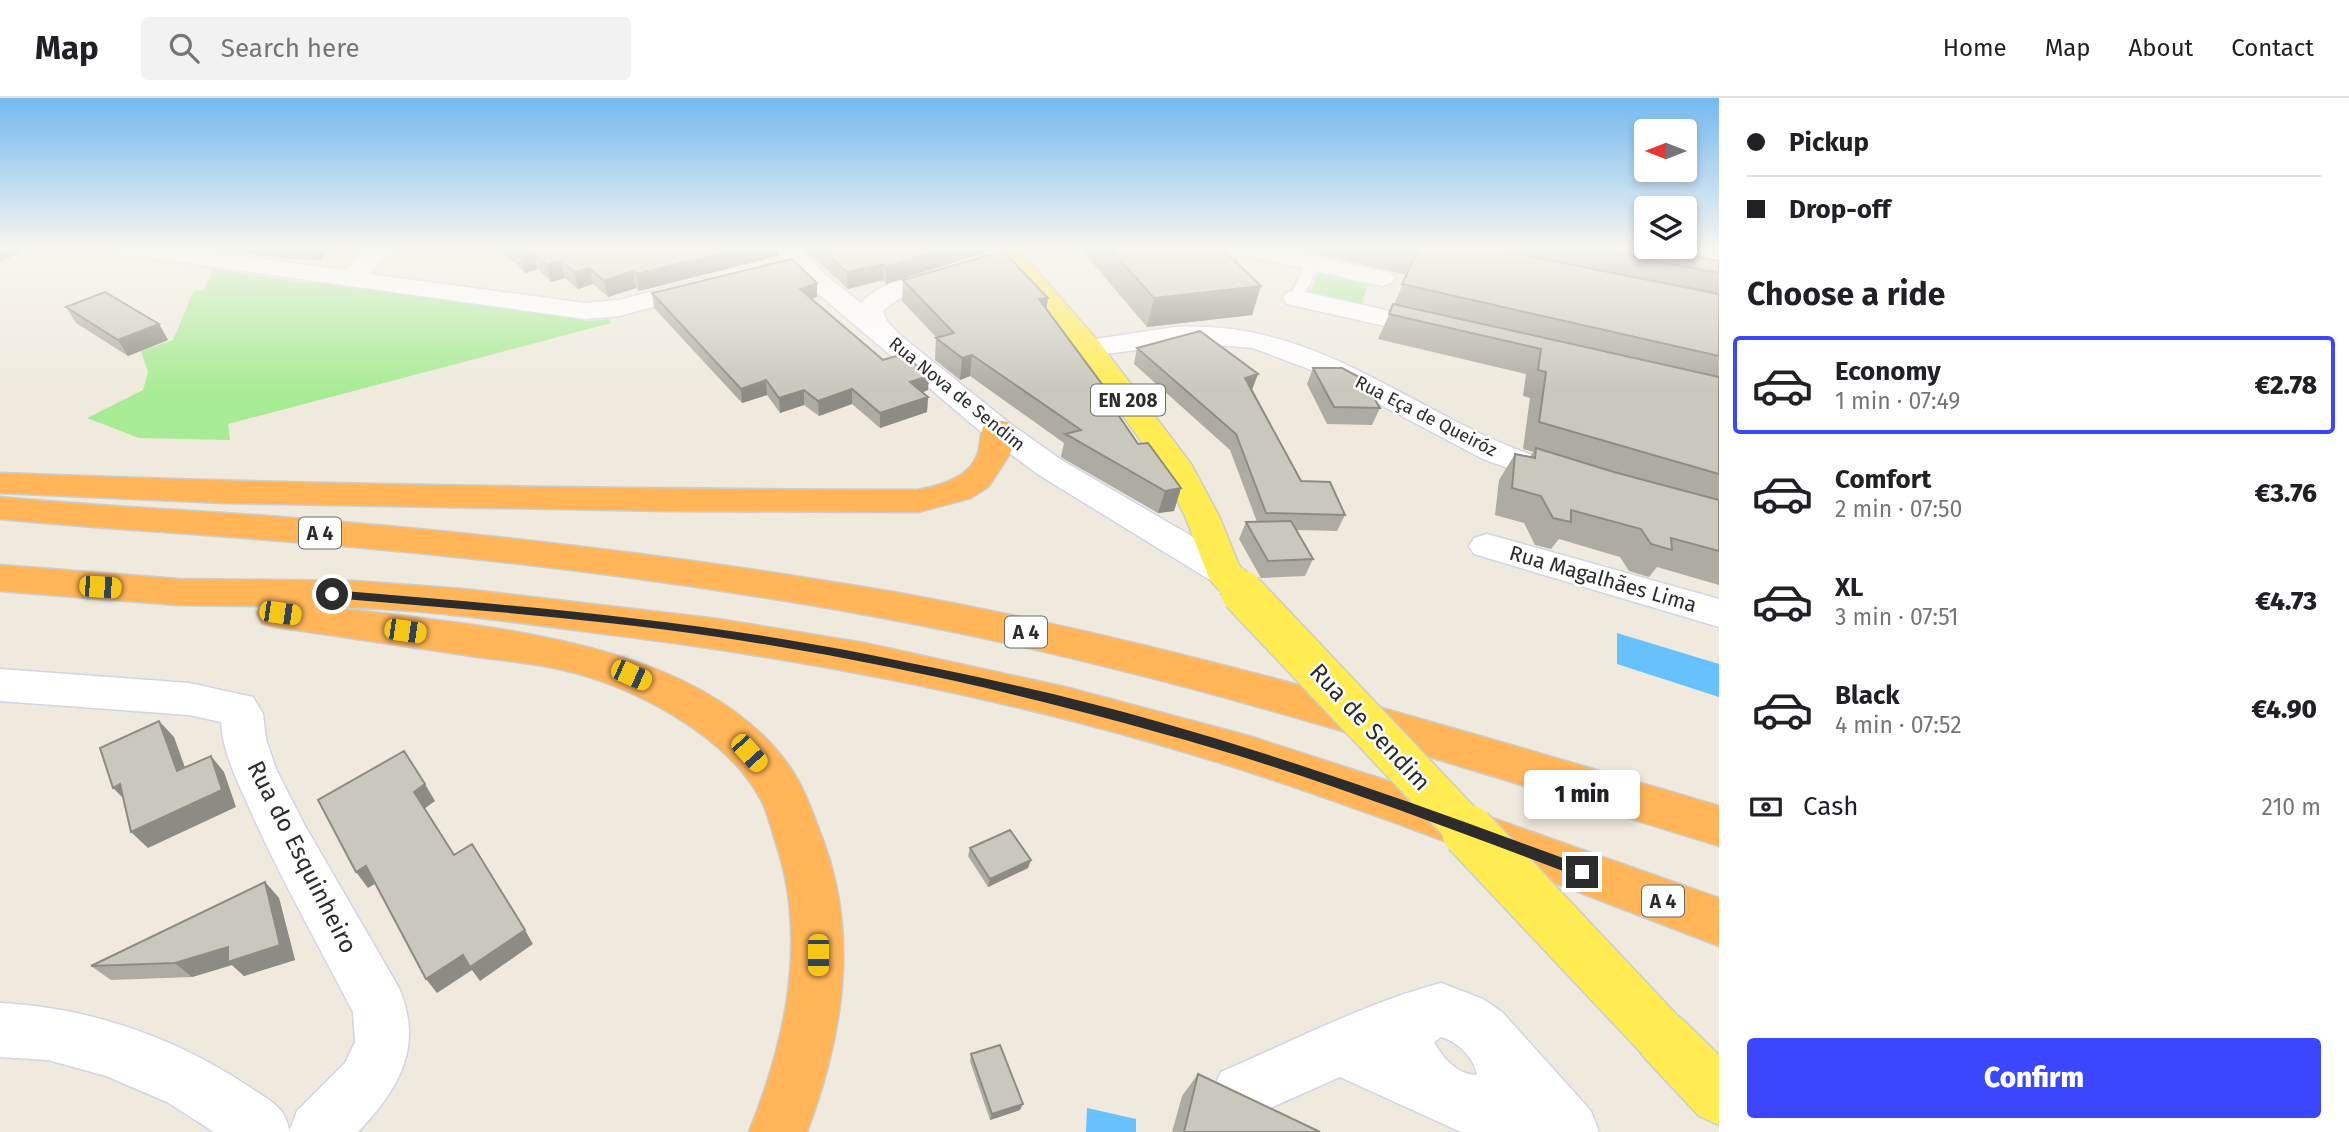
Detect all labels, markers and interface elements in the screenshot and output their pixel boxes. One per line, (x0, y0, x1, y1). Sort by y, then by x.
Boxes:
search box (141, 17, 631, 80)
text: Map (35, 28, 99, 68)
icon: search (165, 29, 203, 67)
text: Search here (221, 33, 360, 64)
text: Home (1943, 34, 2007, 62)
text: Map (2045, 34, 2091, 62)
text: About (2129, 34, 2193, 62)
text: Contact (2231, 34, 2314, 62)
north arrow (1634, 119, 1698, 182)
map controls (1634, 119, 1697, 259)
text: Pickup (1789, 127, 1869, 158)
text: Drop-off (1789, 194, 1891, 225)
button: layers (1634, 196, 1697, 259)
text: Choose a ride (1747, 275, 1945, 313)
street label: Rua Nova de Sendim (885, 332, 1029, 456)
icon: car (1751, 354, 1814, 417)
text: Economy (1835, 356, 1941, 387)
text: €2.78 (2255, 370, 2317, 401)
street label: Rua Eça de Queiróz (1352, 371, 1501, 461)
road number: EN 208 (1091, 384, 1165, 416)
text: 1 min · 07:49 (1835, 387, 1960, 415)
icon: car (1751, 462, 1814, 525)
text: Comfort (1835, 464, 1931, 495)
text: €3.76 (2255, 478, 2317, 509)
text: 2 min · 07:50 (1835, 495, 1962, 523)
road number: A 4 (299, 518, 341, 548)
street label: Rua Magalhães Lima (1506, 540, 1700, 618)
icon: car (1751, 570, 1814, 633)
text: XL (1835, 572, 1863, 603)
car (79, 575, 122, 599)
route start (316, 578, 348, 610)
text: €4.73 (2255, 586, 2317, 617)
car (258, 600, 303, 626)
text: 3 min · 07:51 (1835, 603, 1958, 631)
road number: A 4 (1005, 617, 1047, 648)
car (383, 618, 428, 644)
car (608, 657, 655, 693)
street label: Rua de Sendim (1304, 658, 1436, 796)
icon: car (1751, 678, 1814, 741)
text: Black (1835, 680, 1900, 711)
text: €4.90 (2251, 694, 2317, 725)
text: 4 min · 07:52 (1835, 711, 1962, 739)
car (728, 730, 771, 776)
street label: Rua do Esquinheiro (241, 756, 363, 958)
callout: 1 min (1524, 770, 1640, 820)
text: 1 min (1554, 780, 1610, 808)
icon: cash (1747, 788, 1785, 826)
text: Cash (1803, 791, 1859, 822)
text: 210 m (2262, 793, 2321, 821)
route end (1566, 856, 1598, 888)
road number: A 4 (1642, 886, 1684, 916)
car (808, 934, 829, 976)
button: Confirm (1747, 1038, 2321, 1118)

